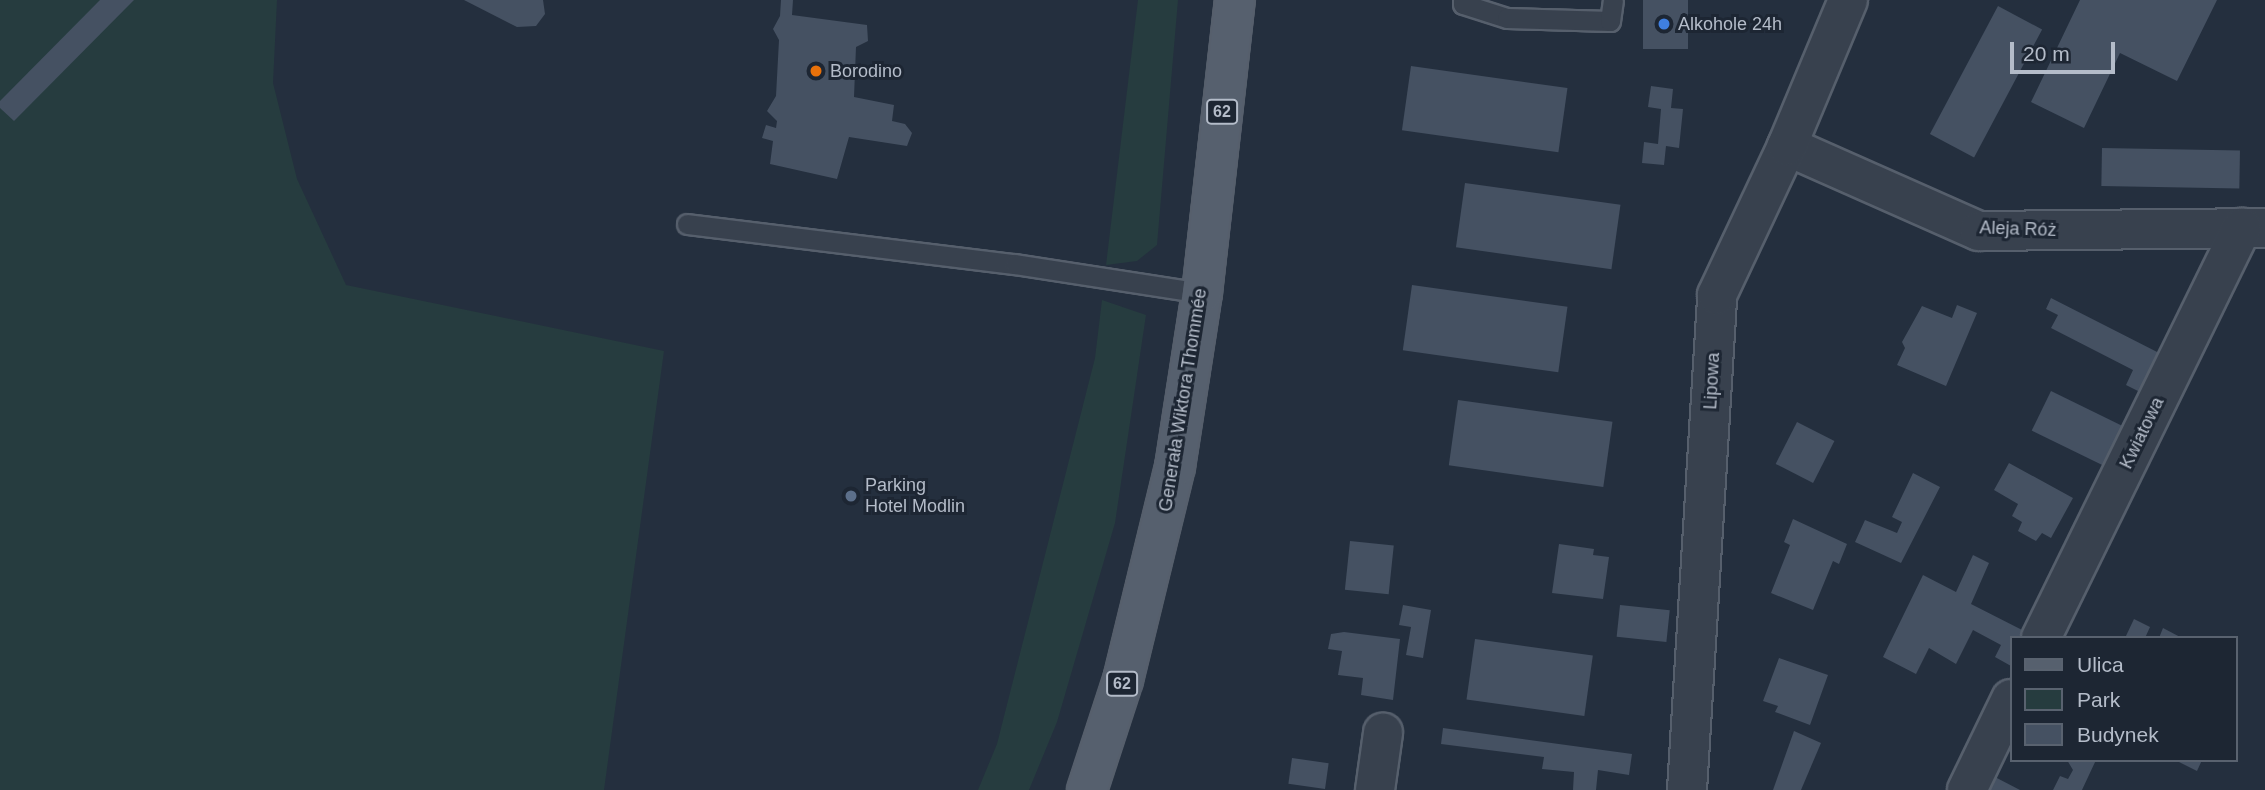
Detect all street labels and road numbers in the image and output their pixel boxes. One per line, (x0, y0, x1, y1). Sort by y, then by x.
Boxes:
road number: 62 (1204, 100, 1240, 124)
street label: Aleja Róż (1979, 217, 2057, 241)
street label: Generała Wiktora Thommée (1155, 287, 1211, 513)
street label: Lipowa (1700, 352, 1724, 410)
street label: Kwiatowa (2115, 394, 2169, 472)
road number: 62 (1104, 671, 1140, 696)

